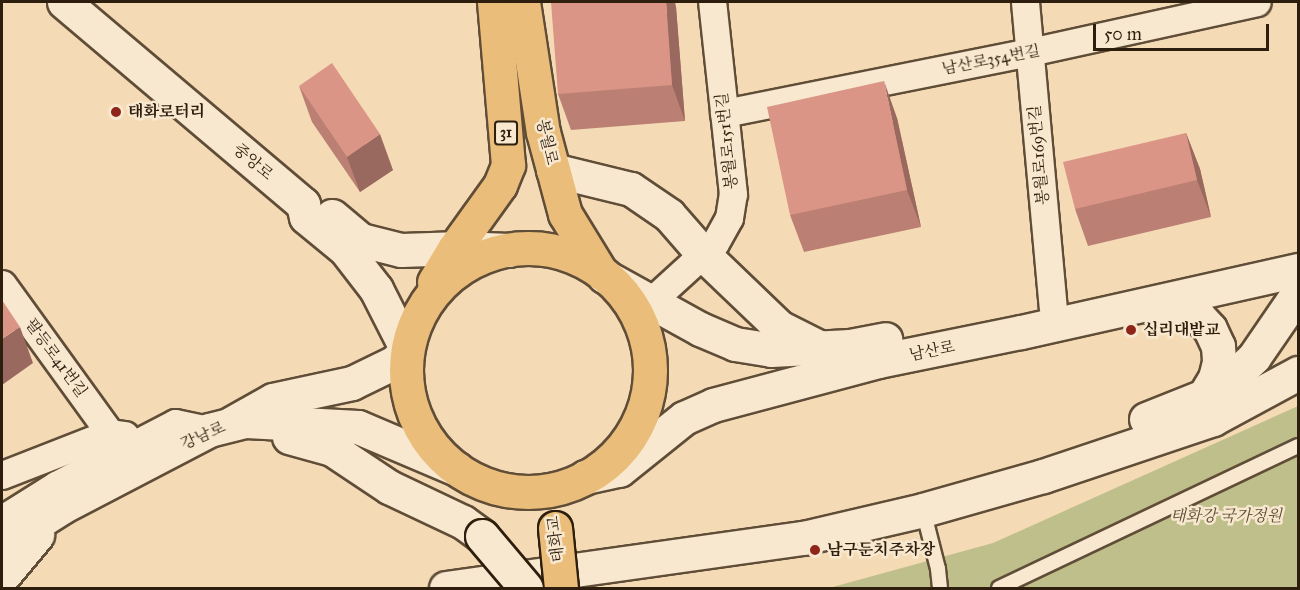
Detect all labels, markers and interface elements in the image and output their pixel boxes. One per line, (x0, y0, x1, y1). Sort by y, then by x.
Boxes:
scale bar (1096, 12, 1272, 50)
text: 50 m (1104, 23, 1142, 45)
street label: 남산로354번길 (940, 41, 1042, 79)
street label: 봉월로151번길 (712, 92, 742, 190)
place label: 태화로터리 (128, 102, 205, 122)
street label: 봉월로169번길 (1025, 104, 1053, 206)
marker: 태화로터리 (109, 105, 123, 119)
street label: 봉월로 (532, 117, 562, 167)
road number: 31 (494, 121, 518, 145)
street label: 중앙로 (229, 140, 277, 184)
street label: 팔등로41번길 (21, 315, 91, 401)
place label: 십리대밭교 (1143, 320, 1220, 340)
marker: 십리대밭교 (1124, 323, 1138, 337)
street label: 남산로 (907, 337, 957, 365)
street label: 강남로 (178, 418, 228, 454)
park label: 태화강 국가정원 (1170, 506, 1282, 526)
street label: 태화교 (544, 515, 568, 563)
place label: 남구둔치주차장 (827, 540, 935, 560)
marker: 남구둔치주차장 (808, 543, 822, 557)

